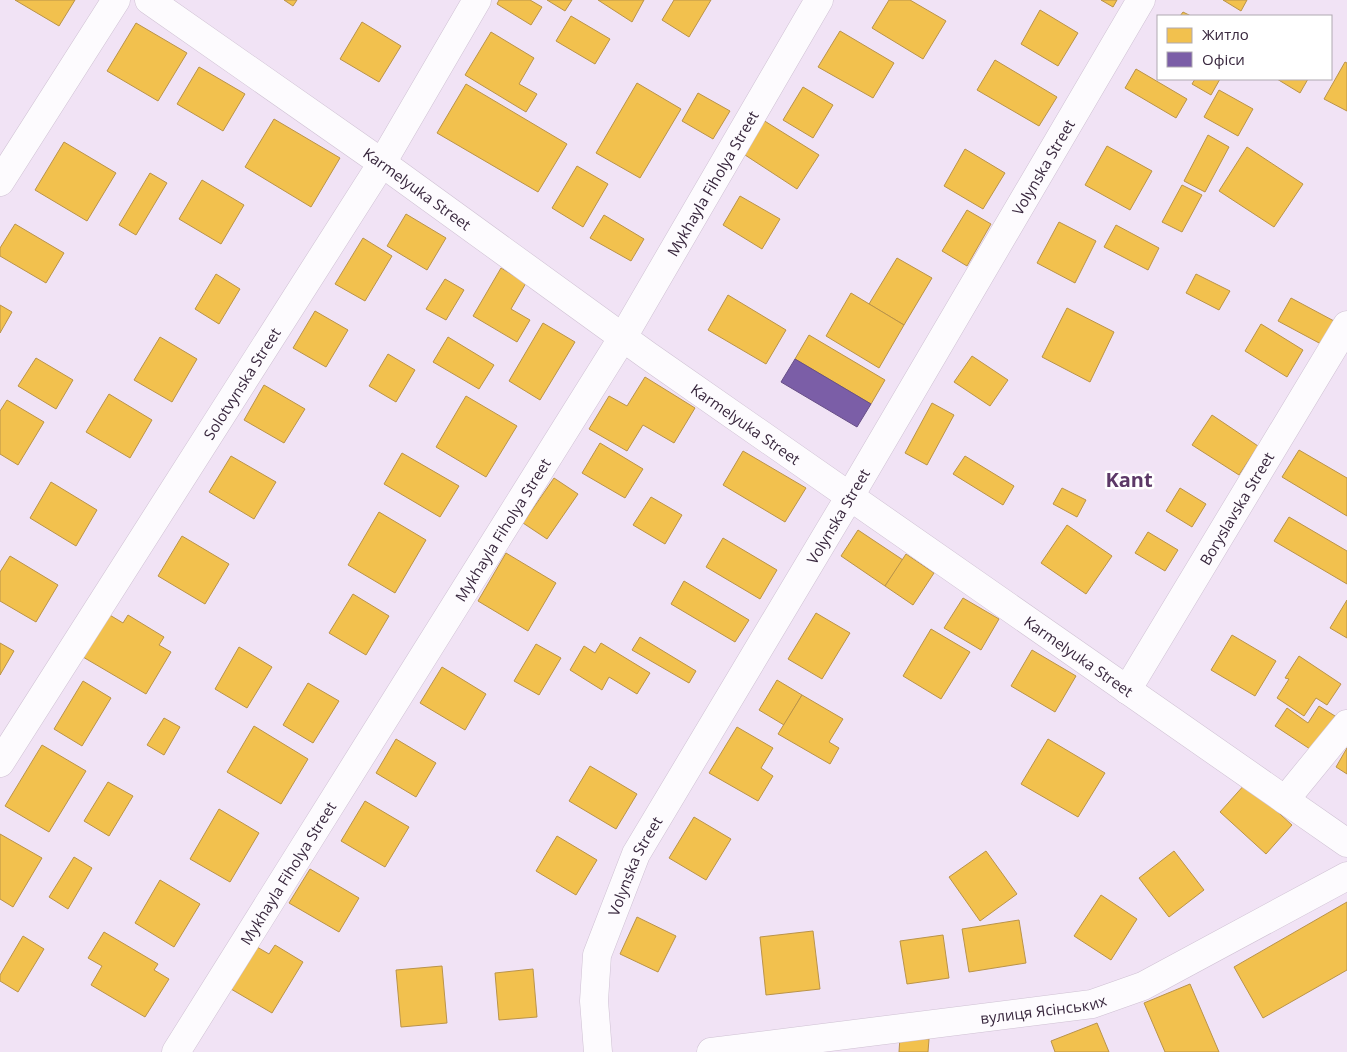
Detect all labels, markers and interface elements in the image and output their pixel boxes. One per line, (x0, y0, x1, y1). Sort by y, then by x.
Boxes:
legend (1157, 15, 1332, 80)
text: Житло (1202, 24, 1249, 44)
text: Офіси (1202, 49, 1245, 69)
street label: Mykhayla Fiholya Street (662, 107, 763, 260)
street label: Volynska Street (1007, 116, 1079, 219)
street label: Karmelyuka Street (359, 143, 475, 234)
street label: Solotvynska Street (199, 324, 285, 443)
street label: Karmelyuka Street (687, 379, 804, 469)
street label: Boryslavska Street (1195, 448, 1278, 569)
street label: Mykhayla Fiholya Street (450, 454, 555, 605)
street label: Volynska Street (802, 465, 874, 568)
district label: Kant (1105, 466, 1153, 493)
street label: Karmelyuka Street (1020, 611, 1137, 701)
street label: Mykhayla Fiholya Street (236, 798, 340, 948)
street label: Volynska Street (603, 813, 666, 919)
street label: вулиця Ясінських (979, 990, 1109, 1028)

